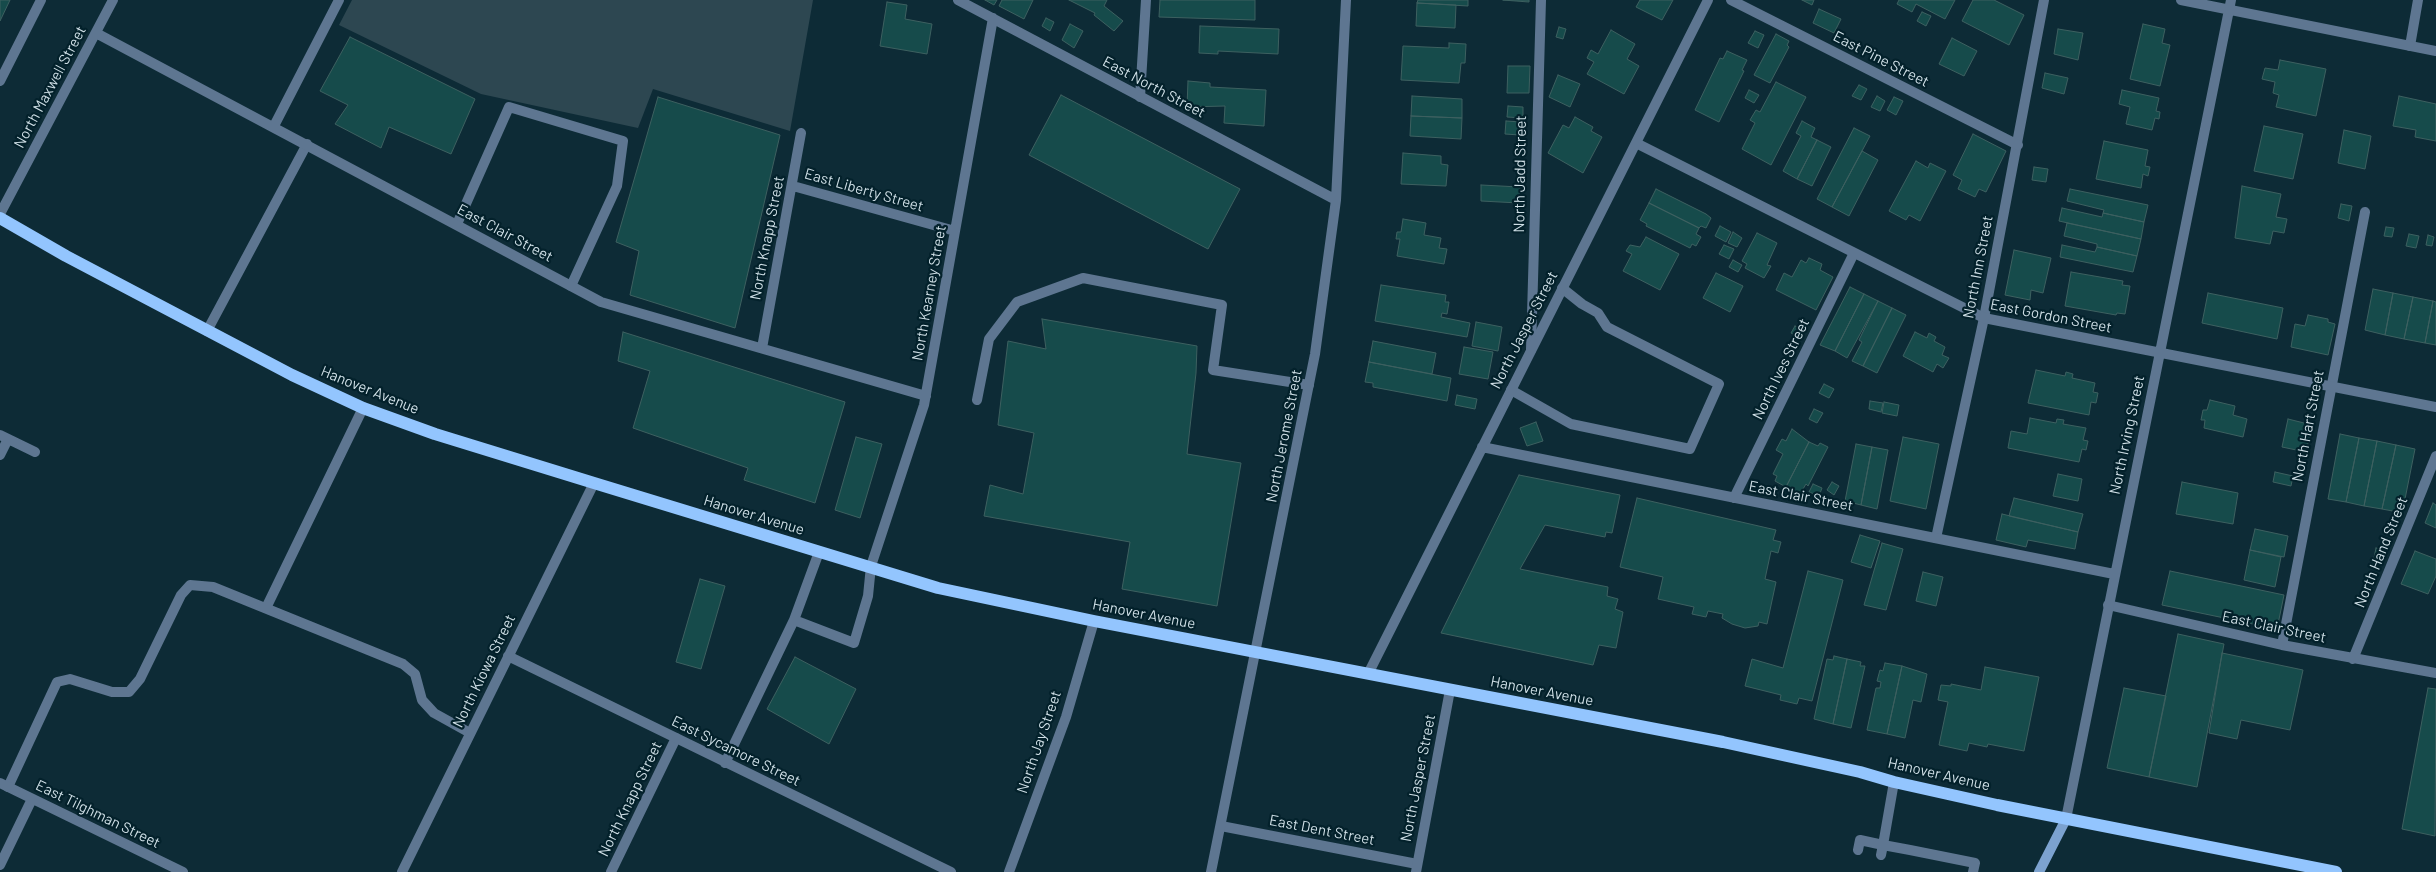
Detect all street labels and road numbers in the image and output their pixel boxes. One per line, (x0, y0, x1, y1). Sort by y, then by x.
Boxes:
street label: North Maxwell Street (10, 23, 90, 151)
street label: East Pine Street (1830, 27, 1932, 91)
street label: East North Street (1099, 52, 1209, 122)
street label: North Jadd Street (1510, 115, 1530, 233)
street label: East Liberty Street (802, 164, 926, 216)
street label: North Knapp Street (746, 174, 788, 302)
street label: East Clair Street (454, 200, 556, 266)
street label: North Inn Street (1959, 214, 1997, 320)
street label: North Kearney Street (908, 224, 950, 362)
street label: North Jasper Street (1487, 268, 1561, 392)
street label: East Gordon Street (1989, 295, 2113, 337)
street label: North Ives Street (1749, 315, 1813, 423)
street label: Hanover Avenue (318, 362, 422, 418)
street label: North Jerome Street (1262, 368, 1306, 504)
street label: North Hart Street (2288, 369, 2328, 483)
street label: North Irving Street (2106, 374, 2148, 496)
street label: East Clair Street (1747, 477, 1855, 515)
street label: Hanover Avenue (701, 491, 807, 539)
street label: North Hand Street (2351, 494, 2411, 610)
street label: Hanover Avenue (1091, 595, 1197, 633)
street label: East Clair Street (2220, 607, 2328, 647)
street label: North Kiowa Street (449, 611, 519, 731)
street label: Hanover Avenue (1489, 672, 1595, 710)
street label: North Jay Street (1013, 688, 1065, 796)
street label: East Sycamore Street (669, 712, 803, 790)
street label: North Jasper Street (1397, 713, 1439, 843)
street label: North Knapp Street (594, 738, 666, 860)
street label: Hanover Avenue (1886, 753, 1992, 795)
street label: East Tilghman Street (33, 776, 163, 852)
street label: East Dent Street (1268, 811, 1376, 849)

